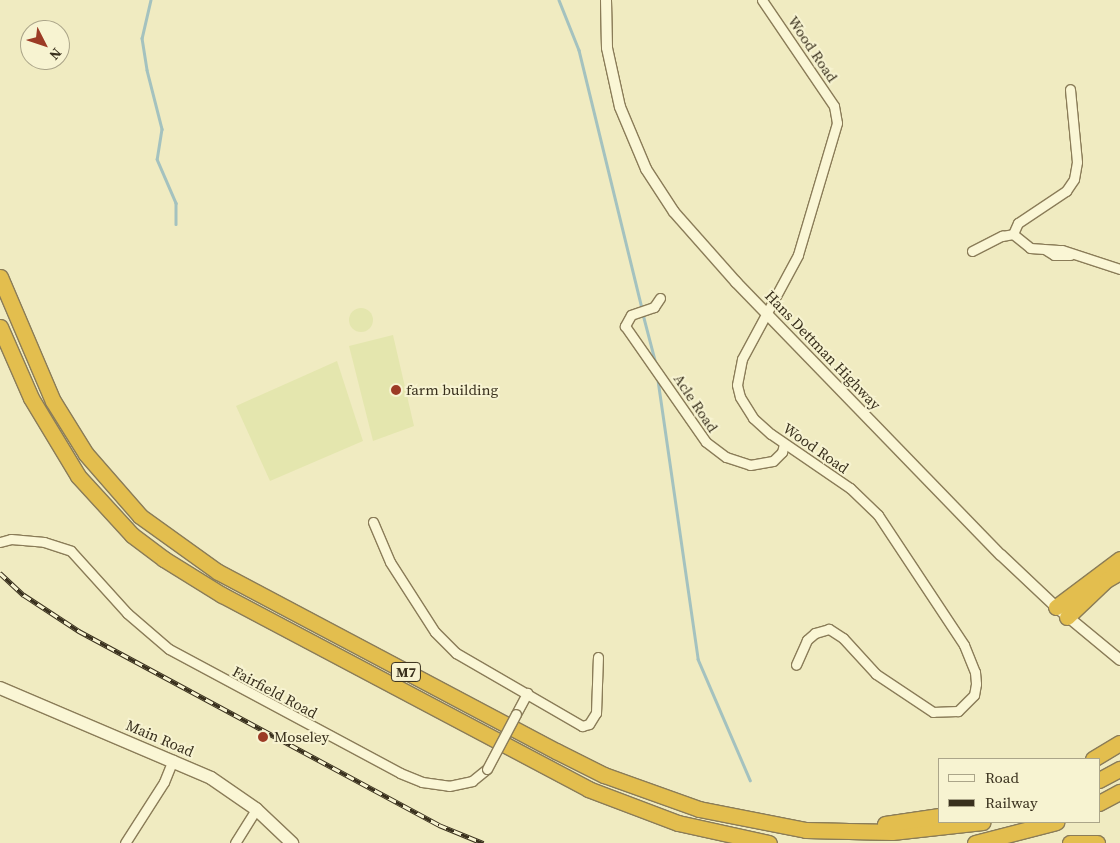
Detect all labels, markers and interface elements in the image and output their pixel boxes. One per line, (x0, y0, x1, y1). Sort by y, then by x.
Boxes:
street label: Wood Road (784, 13, 842, 85)
north arrow (20, 20, 70, 70)
text: N (45, 44, 66, 65)
street label: Hans Dettman Highway (761, 287, 885, 413)
street label: Acle Road (670, 370, 722, 436)
place label: farm building (406, 381, 498, 399)
marker: farm building (390, 384, 402, 396)
street label: Wood Road (780, 419, 852, 477)
road number: M7 (390, 660, 422, 684)
street label: Fairfield Road (229, 662, 321, 722)
street label: Main Road (123, 716, 197, 760)
place label: Moseley (274, 728, 329, 746)
marker: Moseley (256, 730, 270, 744)
legend (938, 758, 1100, 823)
text: Road (985, 767, 1019, 788)
text: Railway (985, 792, 1038, 813)

